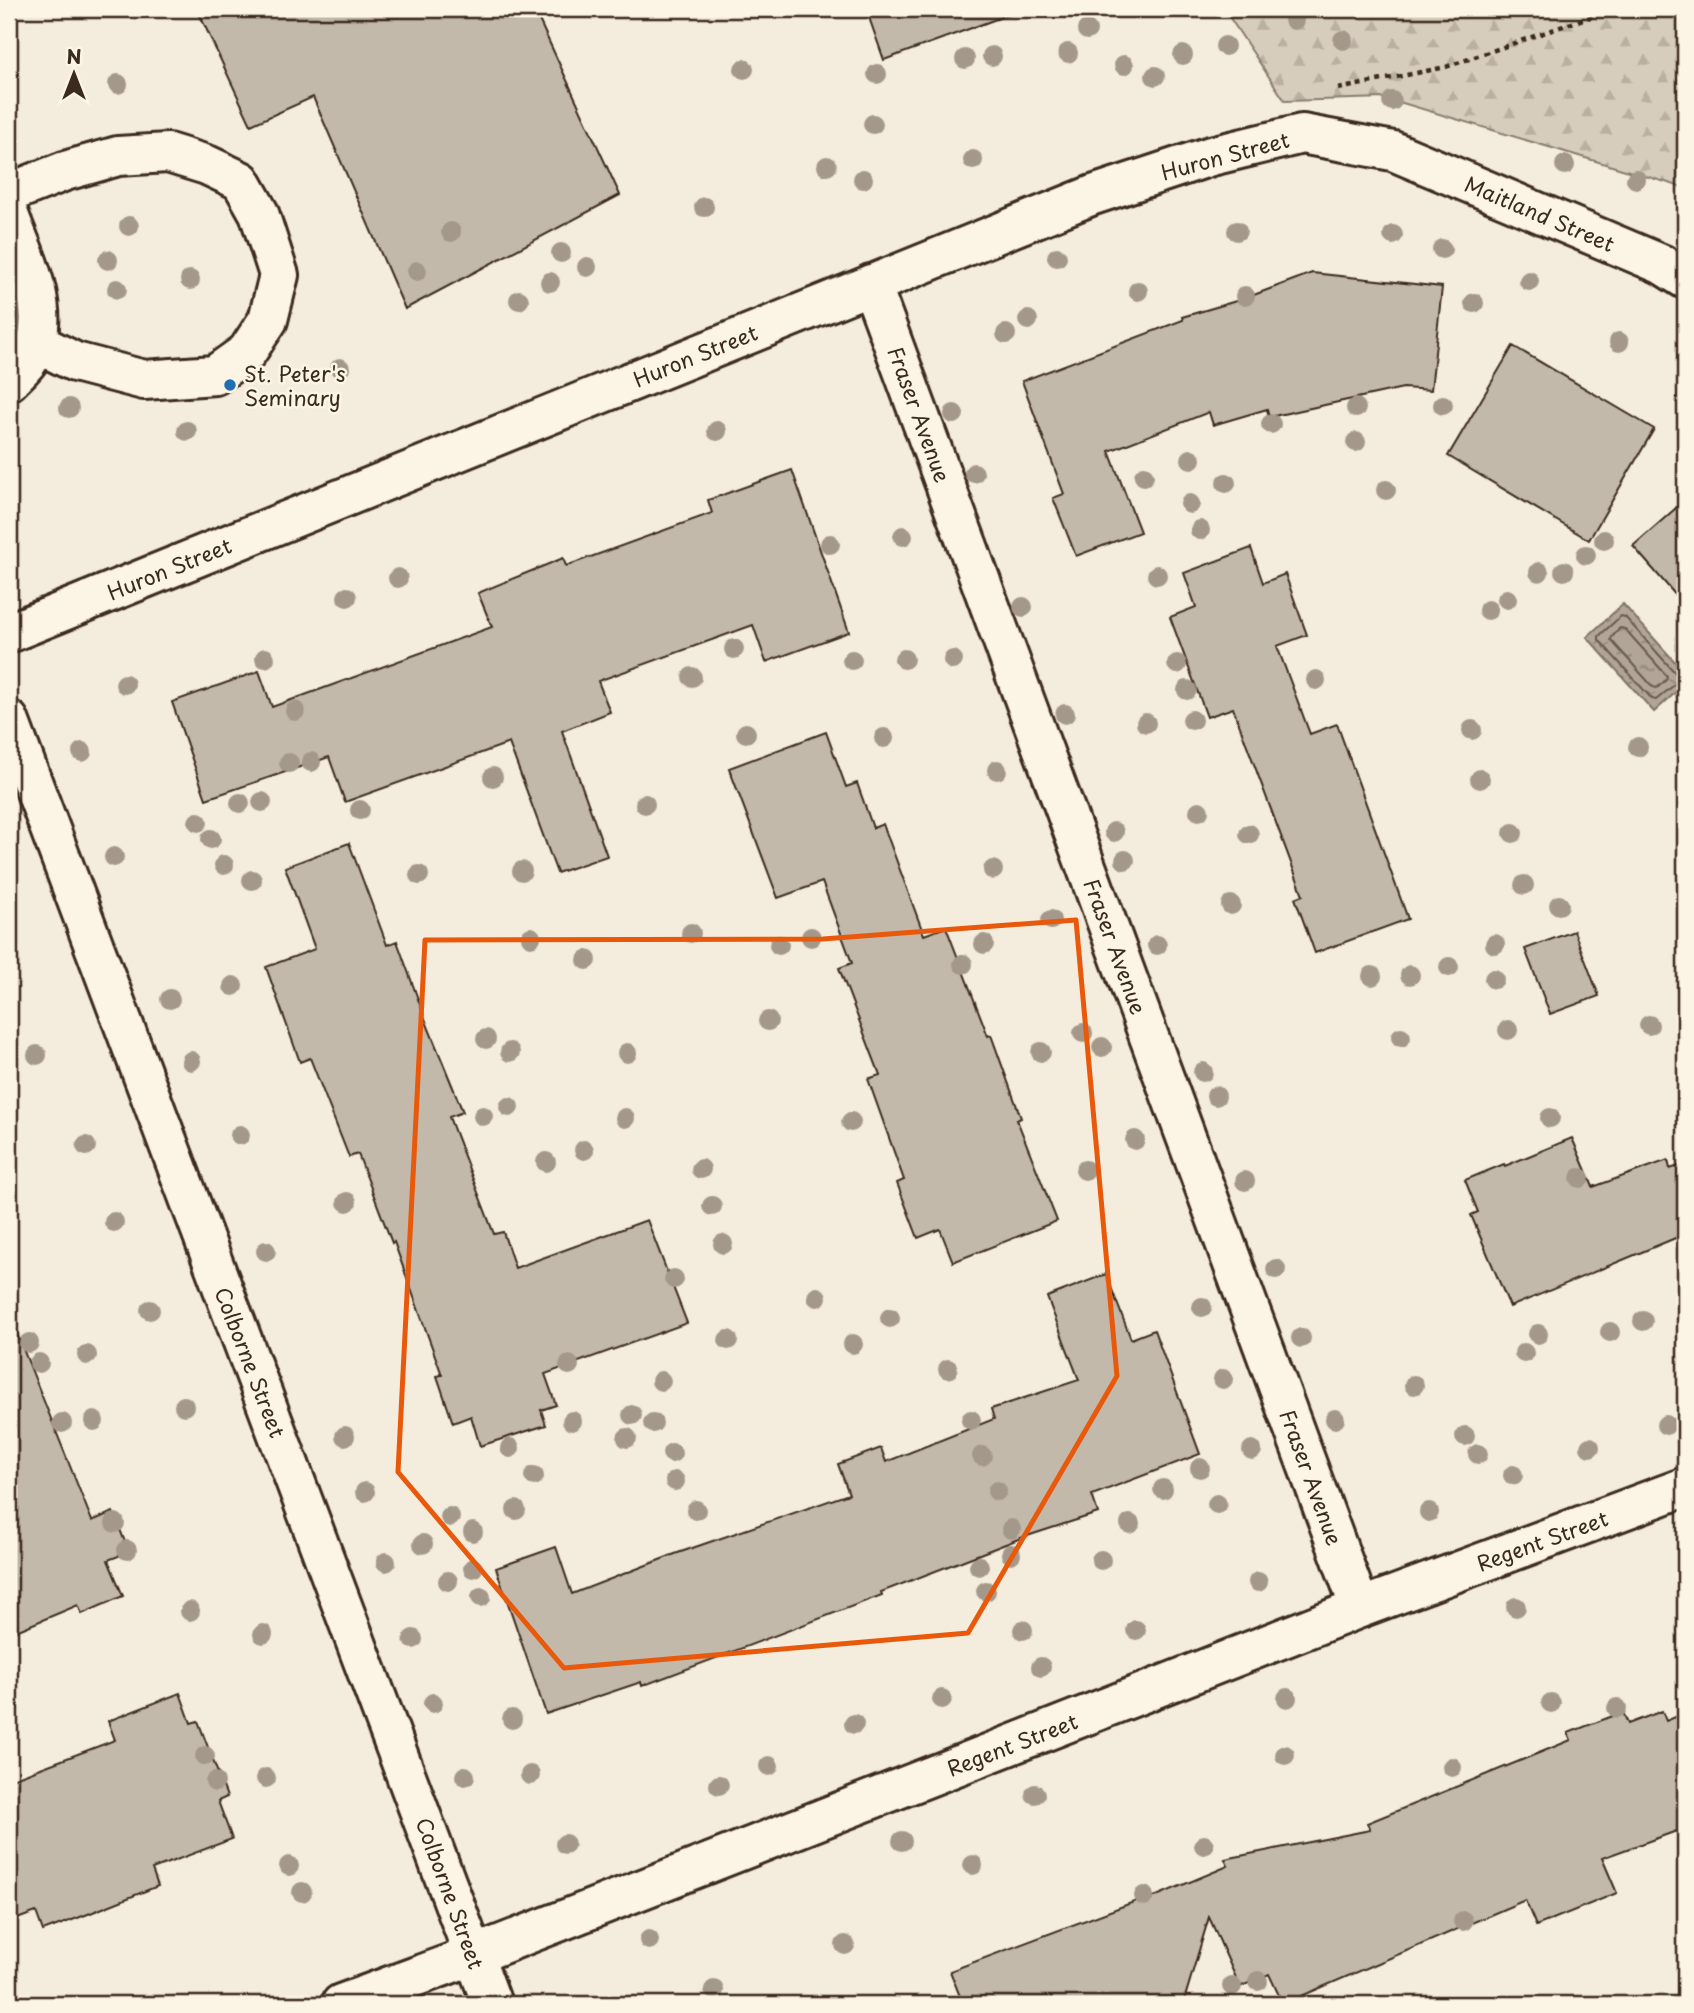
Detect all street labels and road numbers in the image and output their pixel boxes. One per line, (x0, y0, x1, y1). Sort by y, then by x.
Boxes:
street label: Huron Street (1157, 123, 1293, 187)
street label: Maitland Street (1460, 167, 1620, 259)
street label: Huron Street (628, 316, 762, 394)
street label: Fraser Avenue (881, 342, 959, 486)
street label: Huron Street (102, 529, 236, 607)
street label: Fraser Avenue (1077, 874, 1155, 1018)
street label: Colborne Street (208, 1282, 294, 1442)
street label: Fraser Avenue (1273, 1405, 1351, 1549)
street label: Regent Street (1472, 1501, 1612, 1579)
street label: Regent Street (942, 1704, 1082, 1784)
street label: Colborne Street (409, 1813, 493, 1973)

